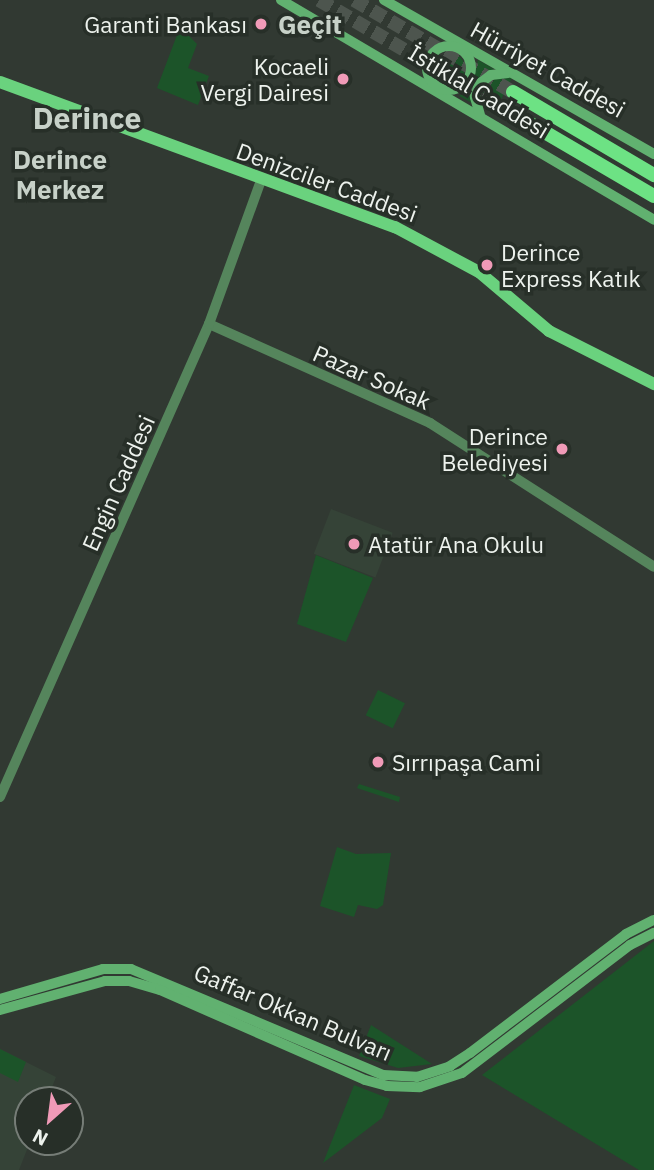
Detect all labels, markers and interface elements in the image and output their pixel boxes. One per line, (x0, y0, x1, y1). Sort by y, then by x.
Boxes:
district label: Geçit (278, 9, 342, 41)
place label: Garanti Bankası (84, 10, 247, 38)
street label: Hürriyet Caddesi (466, 15, 630, 123)
marker: Garanti Bankası (253, 16, 269, 32)
street label: İstiklal Caddesi (404, 38, 554, 144)
place label: Kocaeli Vergi Dairesi (200, 52, 329, 106)
marker: Kocaeli Vergi Dairesi (335, 71, 351, 87)
district label: Derince (33, 100, 141, 136)
street label: Denizciler Caddesi (233, 137, 421, 227)
district label: Derince Merkez (13, 144, 107, 206)
place label: Derince Express Katık (501, 238, 641, 292)
marker: Derince Express Katık (479, 257, 495, 273)
street label: Pazar Sokak (309, 339, 435, 415)
street label: Engin Caddesi (76, 411, 160, 555)
place label: Derince Belediyesi (441, 422, 548, 476)
marker: Derince Belediyesi (554, 441, 570, 457)
place label: Atatür Ana Okulu (368, 530, 544, 558)
marker: Atatür Ana Okulu (346, 536, 362, 552)
place label: Sırrıpaşa Cami (392, 748, 541, 776)
marker: Sırrıpaşa Cami (370, 754, 386, 770)
street label: Gaffar Okkan Bulvarı (190, 958, 396, 1066)
north arrow (14, 1086, 84, 1156)
text: N (28, 1124, 52, 1152)

